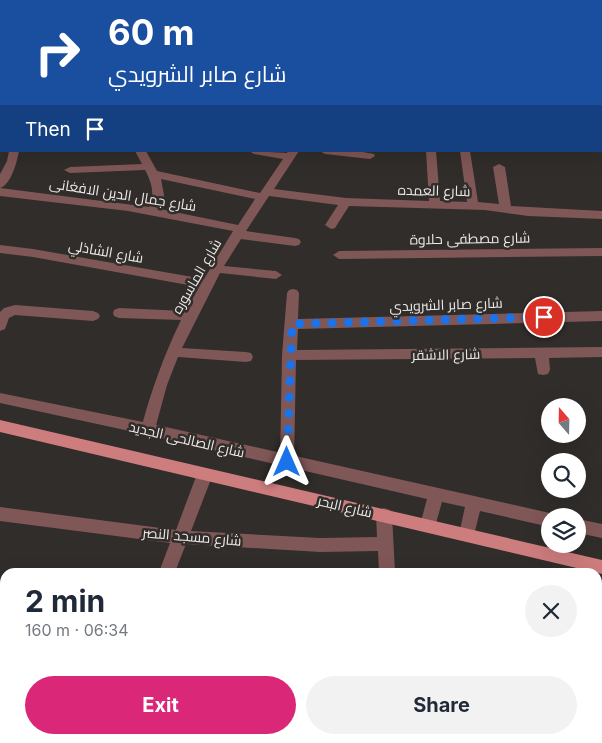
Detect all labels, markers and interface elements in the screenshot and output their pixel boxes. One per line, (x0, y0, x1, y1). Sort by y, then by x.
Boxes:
text: 60 m (108, 11, 195, 53)
icon: right (25, 20, 90, 85)
text: شارع صابر الشرويدي (108, 61, 286, 87)
icon: arrive (81, 115, 109, 143)
text: Then (25, 118, 71, 141)
street label: شارع جمال الدين الافغانى (48, 174, 198, 215)
street label: شارع العمده (397, 181, 470, 200)
street label: شارع مصطفى حلاوة (410, 228, 531, 249)
street label: شارع الماسوره (168, 235, 225, 317)
street label: شارع الشاذلي (66, 236, 145, 270)
street label: شارع صابر الشرويدي (389, 294, 503, 318)
pin (523, 296, 565, 338)
icon: arrive (530, 303, 558, 331)
street label: شارع الاشقر (411, 345, 480, 364)
north arrow (541, 398, 586, 442)
map controls (541, 398, 586, 553)
street label: شارع الصالحى الجديد (127, 417, 246, 462)
position arrow (260, 435, 312, 487)
button: search (541, 453, 586, 498)
street label: شارع البحر (315, 491, 374, 521)
button: layers (541, 508, 586, 553)
street label: شارع مسجد النصر (141, 523, 242, 550)
text: 2 min (25, 583, 105, 619)
button: close (525, 585, 577, 637)
text: 160 m · 06:34 (25, 620, 129, 640)
button: Exit (25, 676, 296, 734)
button: Share (306, 676, 577, 734)

